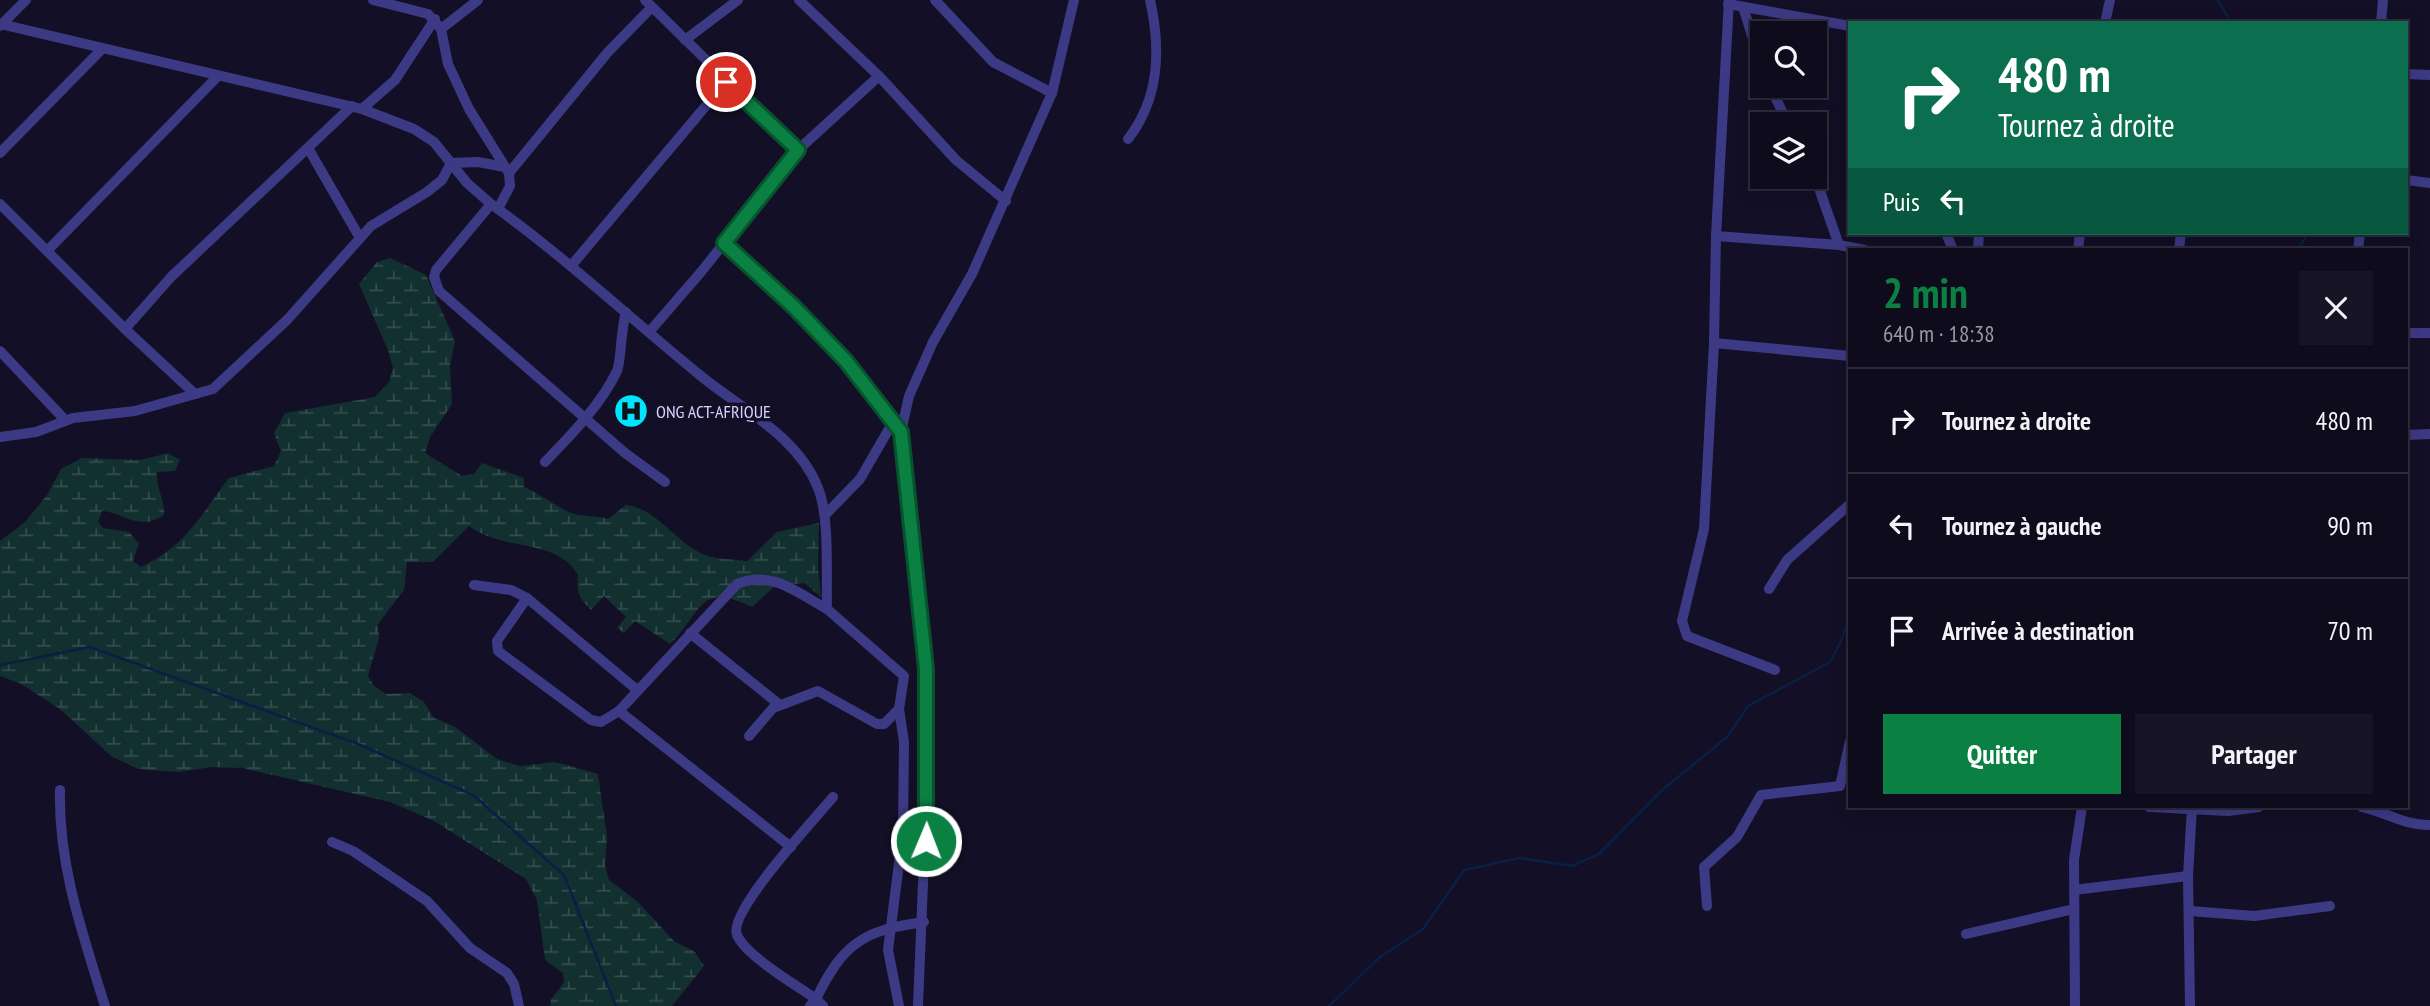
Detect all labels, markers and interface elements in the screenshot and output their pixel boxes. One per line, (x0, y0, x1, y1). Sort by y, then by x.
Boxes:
map controls (1750, 21, 1827, 189)
button: search (1750, 21, 1827, 98)
text: 480 m (1998, 42, 2111, 106)
icon: right (1883, 49, 1974, 140)
pin (696, 52, 756, 112)
icon: arrive (707, 63, 745, 101)
text: Tournez à droite (1998, 104, 2175, 146)
button: layers (1750, 112, 1827, 189)
icon: left (1934, 182, 1972, 220)
text: Puis (1883, 185, 1920, 218)
text: 2 min (1883, 265, 1968, 320)
button: close (2299, 271, 2373, 345)
text: 640 m · 18:38 (1883, 319, 1995, 348)
hospital icon: ONG ACT-AFRIQUE (612, 392, 650, 430)
place label: ONG ACT-AFRIQUE (656, 400, 771, 423)
icon: right (1883, 402, 1921, 440)
text: Tournez à droite (1942, 404, 2091, 437)
text: 480 m (2315, 404, 2373, 437)
icon: left (1883, 507, 1921, 545)
text: Tournez à gauche (1942, 509, 2102, 542)
text: 90 m (2327, 509, 2373, 542)
icon: arrive (1883, 612, 1921, 650)
text: Arrivée à destination (1942, 614, 2134, 647)
text: 70 m (2327, 614, 2373, 647)
button: Quitter (1883, 714, 2121, 794)
button: Partager (2135, 714, 2373, 794)
position arrow (889, 804, 963, 878)

